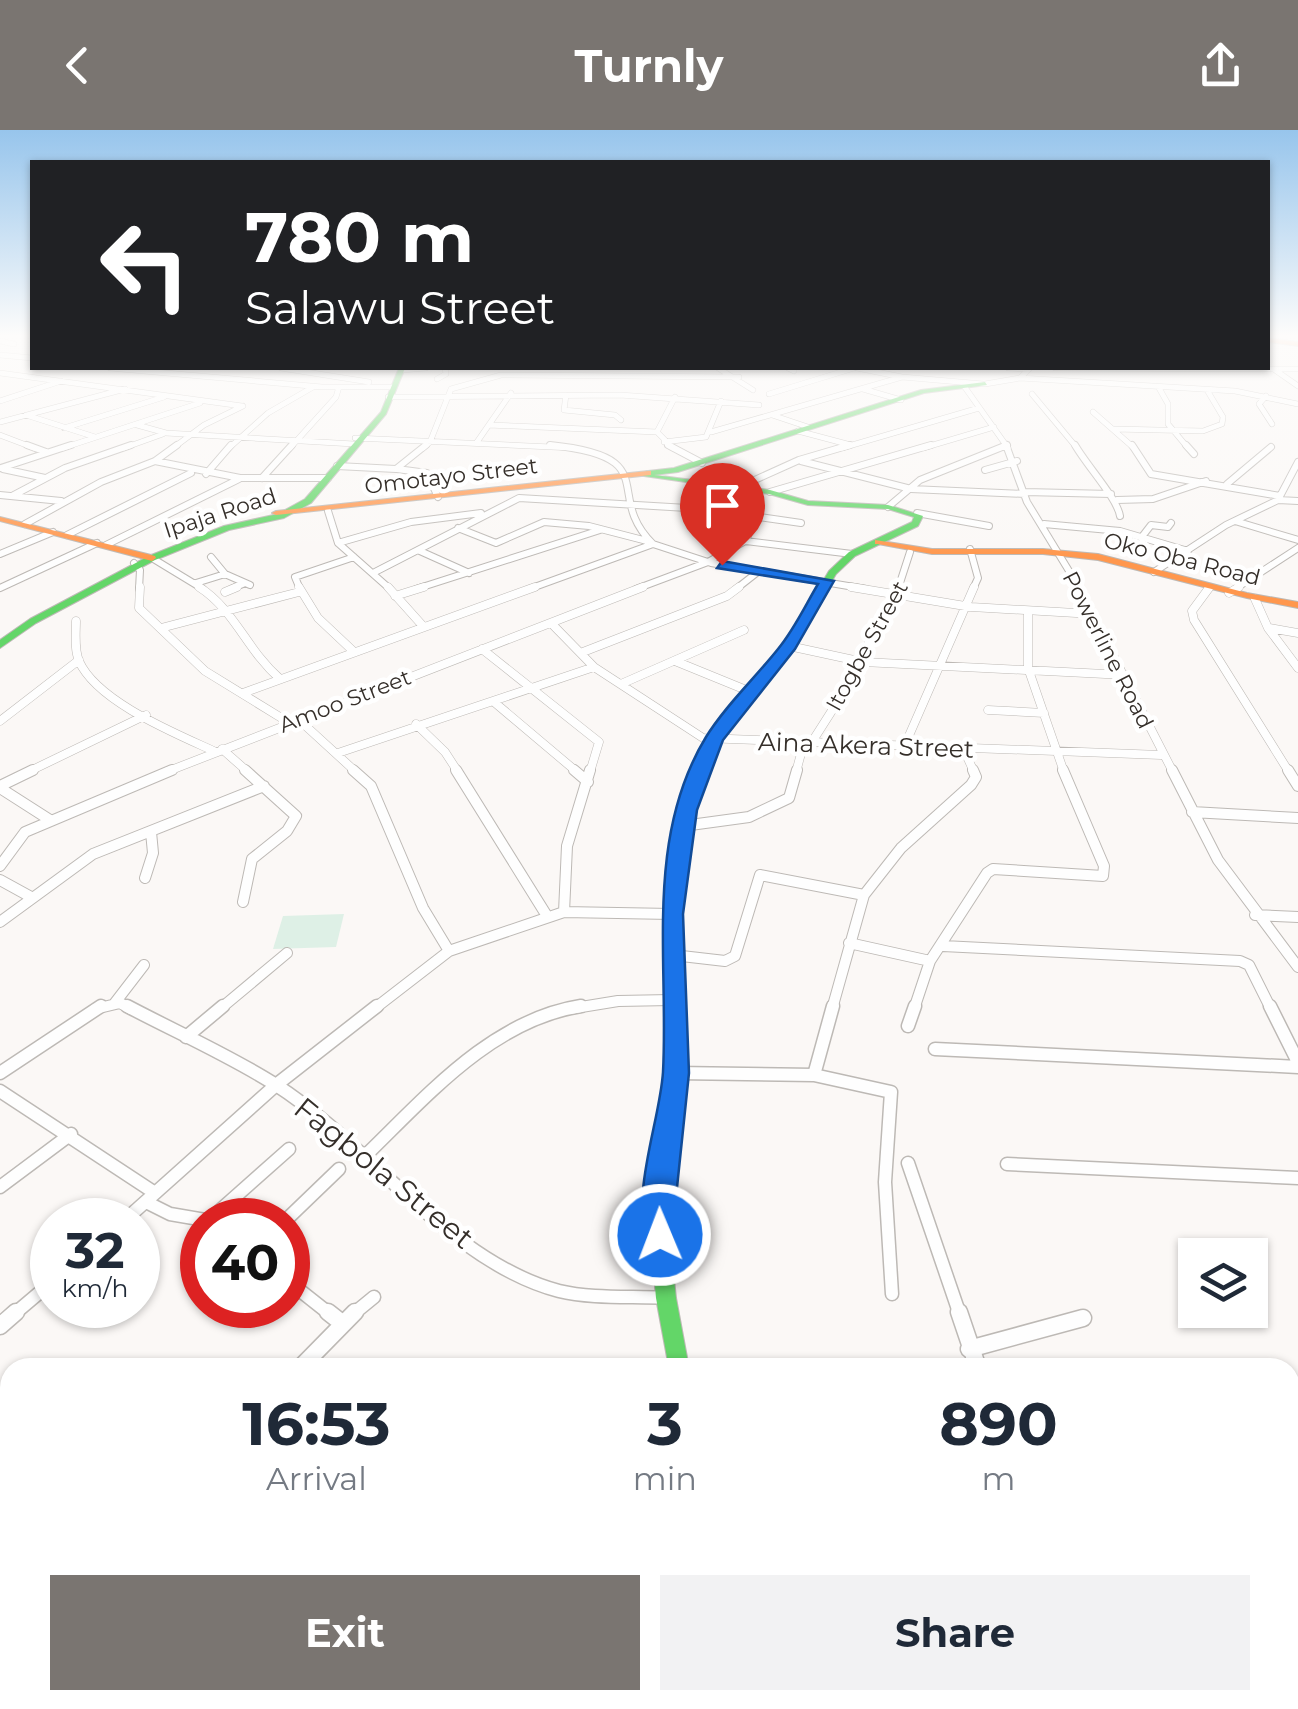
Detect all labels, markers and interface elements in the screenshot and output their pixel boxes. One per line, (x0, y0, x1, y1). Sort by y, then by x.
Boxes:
icon: back (50, 38, 105, 93)
text: Turnly (575, 38, 723, 93)
icon: share (1193, 38, 1248, 93)
text: 780 m (245, 194, 474, 280)
icon: left (80, 200, 210, 330)
text: Salawu Street (245, 280, 555, 335)
street label: Omotayo Street (363, 452, 539, 500)
pin (680, 463, 765, 566)
icon: arrive (695, 478, 750, 533)
street label: Ipaja Road (160, 482, 280, 544)
street label: Oko Oba Road (1101, 527, 1263, 591)
street label: Powerline Road (1057, 567, 1159, 733)
street label: Itogbe Street (820, 576, 914, 716)
street label: Amoo Street (275, 663, 415, 739)
street label: Aina Akera Street (757, 726, 975, 764)
street label: Fagbola Street (287, 1089, 481, 1257)
position arrow (608, 1183, 712, 1287)
speed limit sign: 40 (180, 1198, 310, 1328)
text: 32 (66, 1220, 124, 1281)
map controls (1178, 1238, 1268, 1328)
button: layers (1178, 1238, 1268, 1328)
text: km/h (62, 1273, 128, 1303)
text: 16:53 (242, 1387, 391, 1460)
text: 3 (647, 1387, 683, 1460)
text: 890 (939, 1387, 1058, 1460)
text: Arrival (266, 1459, 367, 1498)
text: min (633, 1459, 697, 1498)
text: m (982, 1459, 1015, 1498)
button: Exit (50, 1575, 640, 1690)
button: Share (660, 1575, 1250, 1690)

